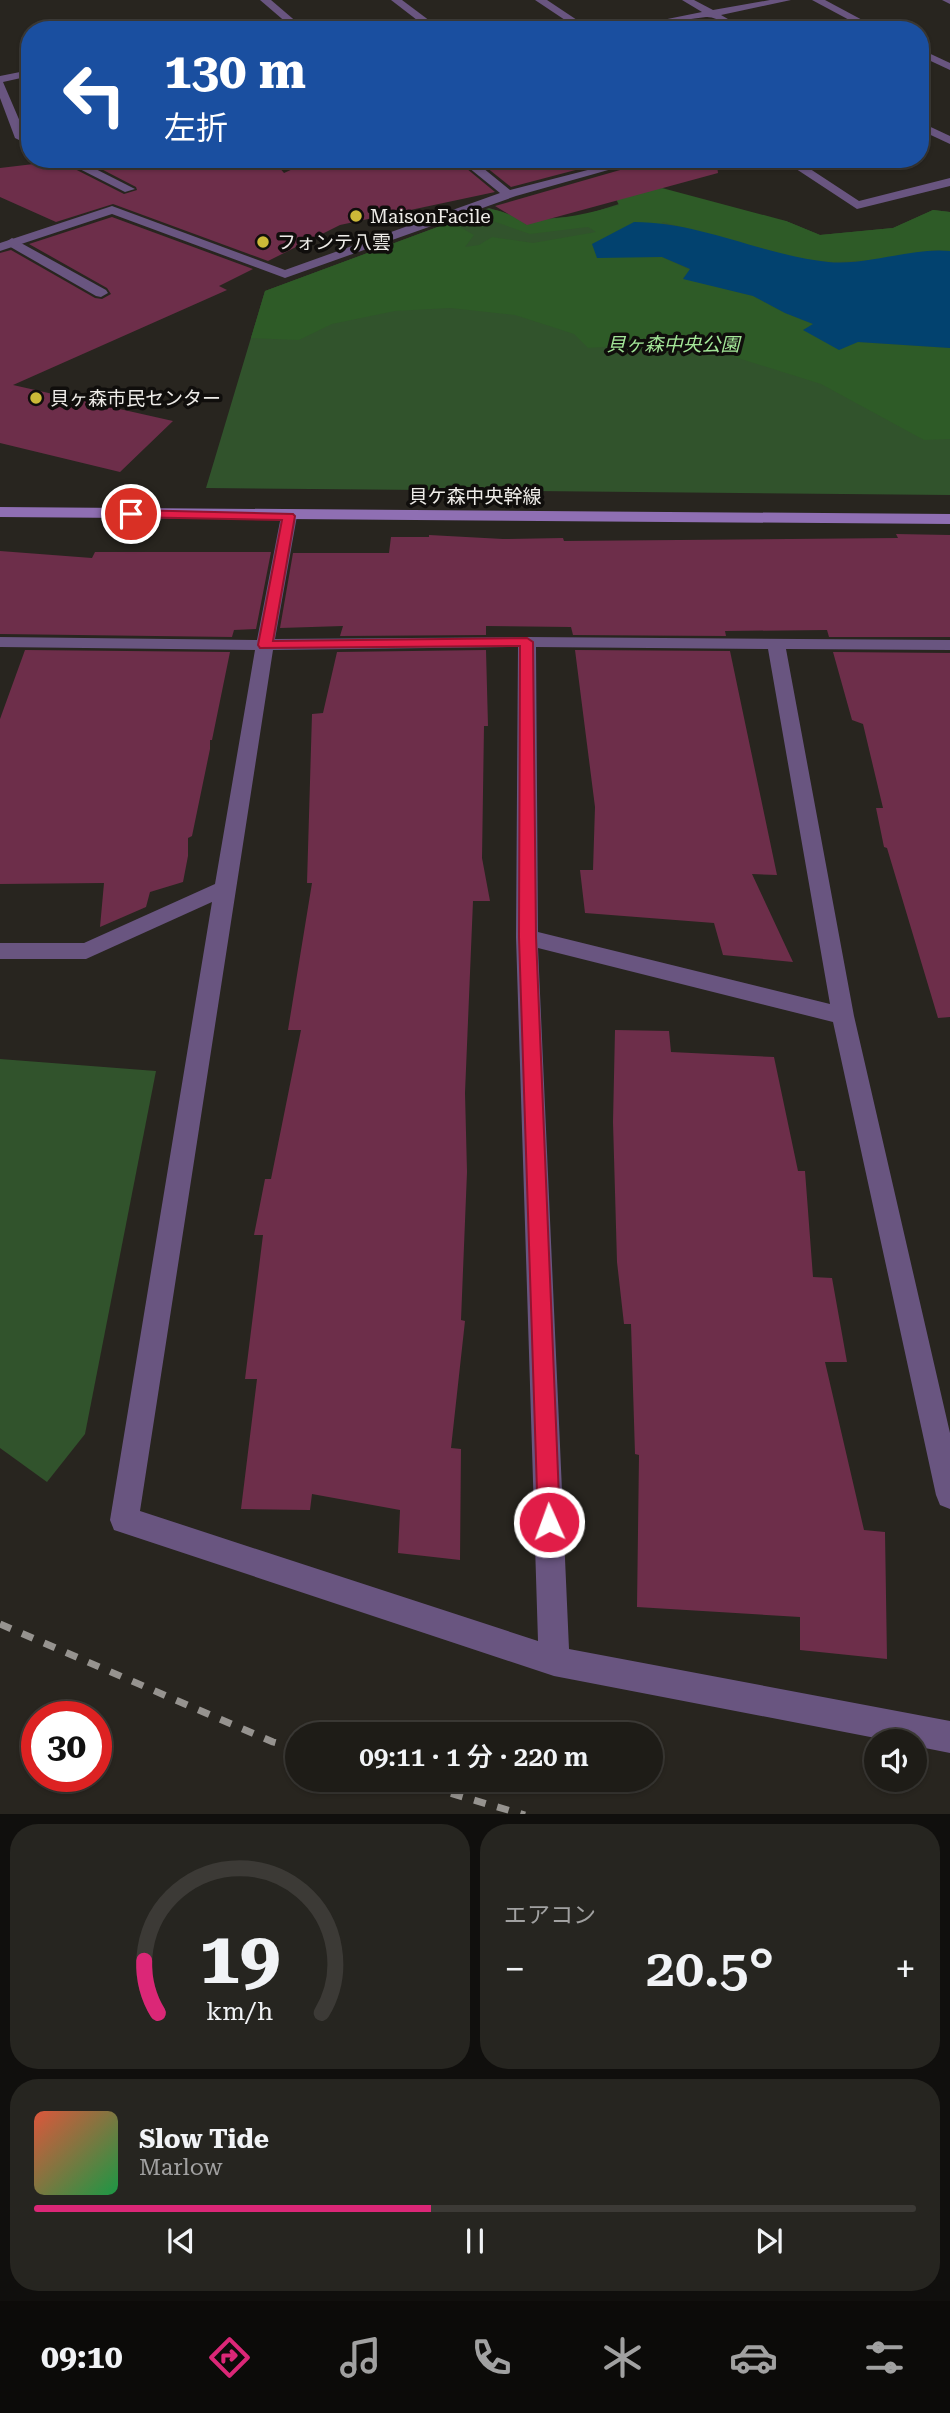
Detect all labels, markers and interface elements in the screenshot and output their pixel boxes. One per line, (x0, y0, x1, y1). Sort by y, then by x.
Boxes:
text: 130 m (164, 43, 306, 100)
icon: left (49, 49, 140, 140)
text: 左折 (164, 109, 228, 147)
place label: MaisonFacile (370, 205, 491, 228)
marker: MaisonFacile (348, 208, 364, 224)
place label: フォンテ八雲 (277, 231, 391, 254)
marker: フォンテ八雲 (255, 234, 271, 250)
park label: 貝ヶ森中央公園 (606, 333, 742, 356)
place label: 貝ヶ森市民センター (50, 387, 221, 410)
marker: 貝ヶ森市民センター (28, 390, 44, 406)
pin (101, 484, 161, 544)
street label: 貝ケ森中央幹線 (408, 485, 542, 508)
icon: arrive (112, 495, 150, 533)
position arrow (512, 1485, 586, 1559)
speed limit sign: 30 (21, 1701, 112, 1792)
map controls (864, 1729, 927, 1792)
button: sound (864, 1729, 927, 1792)
text: 09:11 · 1 分 · 220 m (359, 1742, 589, 1772)
text: エアコン (504, 1902, 596, 1929)
text: 19 (199, 1916, 281, 2001)
text: 20.5° (646, 1938, 774, 1999)
text: − (504, 1947, 525, 1991)
text: + (895, 1947, 916, 1991)
text: km/h (207, 1996, 273, 2025)
text: Slow Tide (139, 2124, 269, 2154)
text: Marlow (139, 2154, 222, 2181)
icon: previous (162, 2222, 200, 2260)
icon: pause (456, 2222, 494, 2260)
icon: next (750, 2222, 788, 2260)
icon: directions (205, 2333, 254, 2382)
icon: music (336, 2333, 385, 2382)
icon: phone (467, 2333, 516, 2382)
icon: climate (598, 2333, 647, 2382)
icon: car (729, 2333, 778, 2382)
icon: filters (860, 2333, 909, 2382)
text: 09:10 (41, 2338, 123, 2376)

